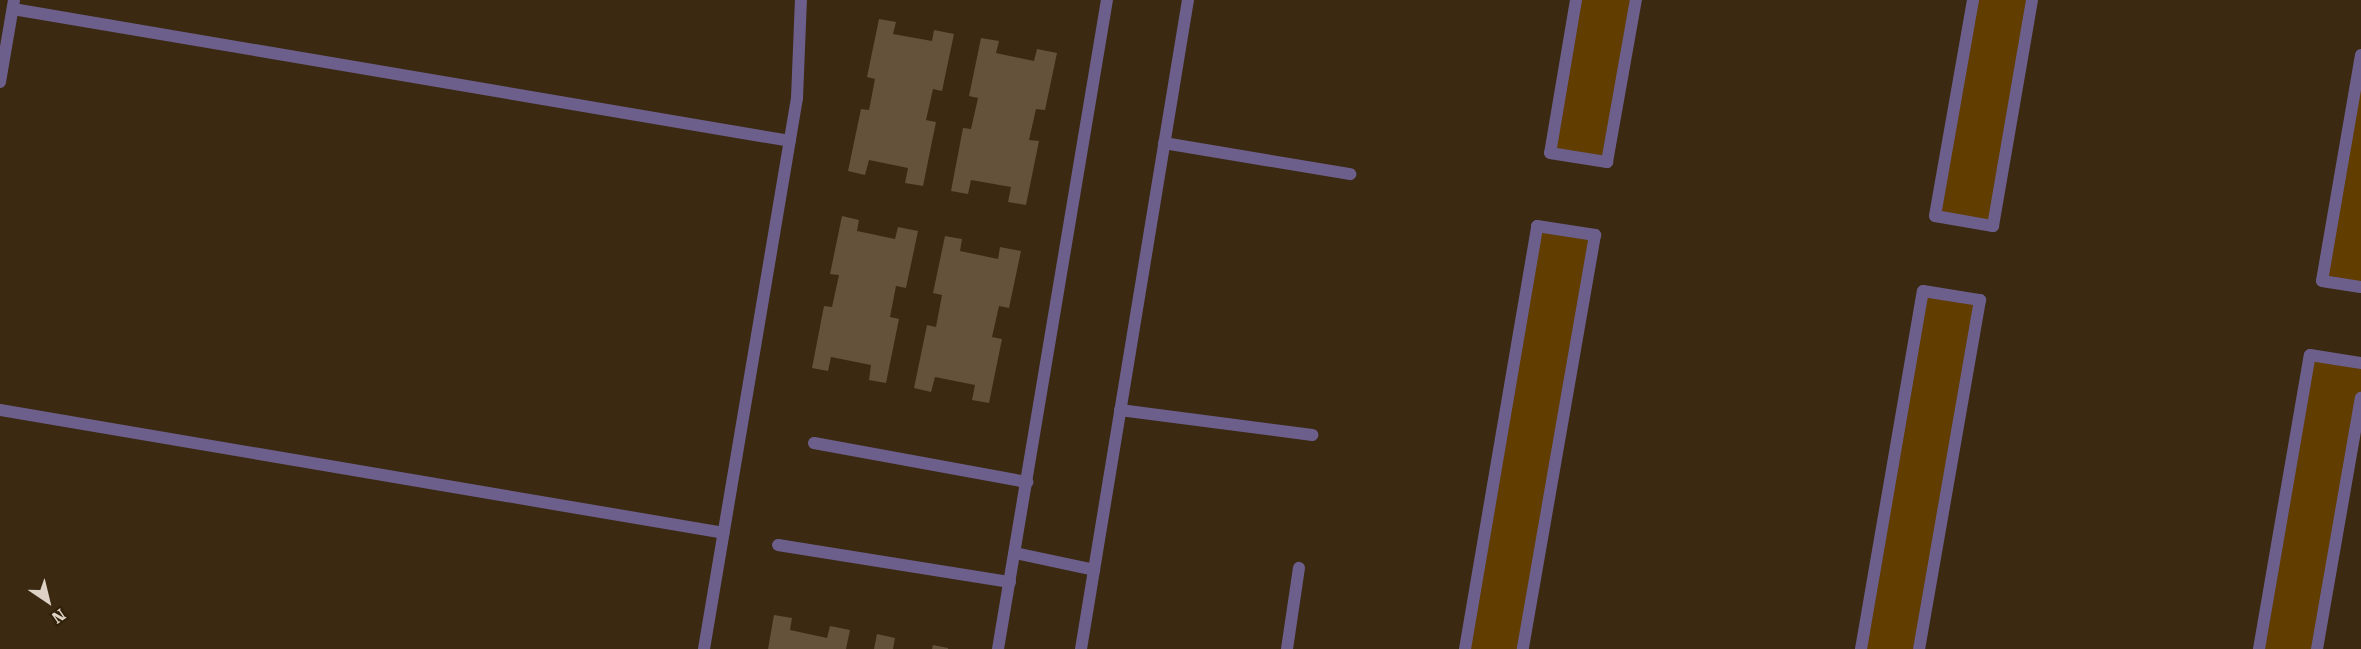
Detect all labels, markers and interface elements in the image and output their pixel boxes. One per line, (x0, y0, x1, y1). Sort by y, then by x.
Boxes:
north arrow (18, 571, 78, 631)
text: N (48, 605, 69, 627)

